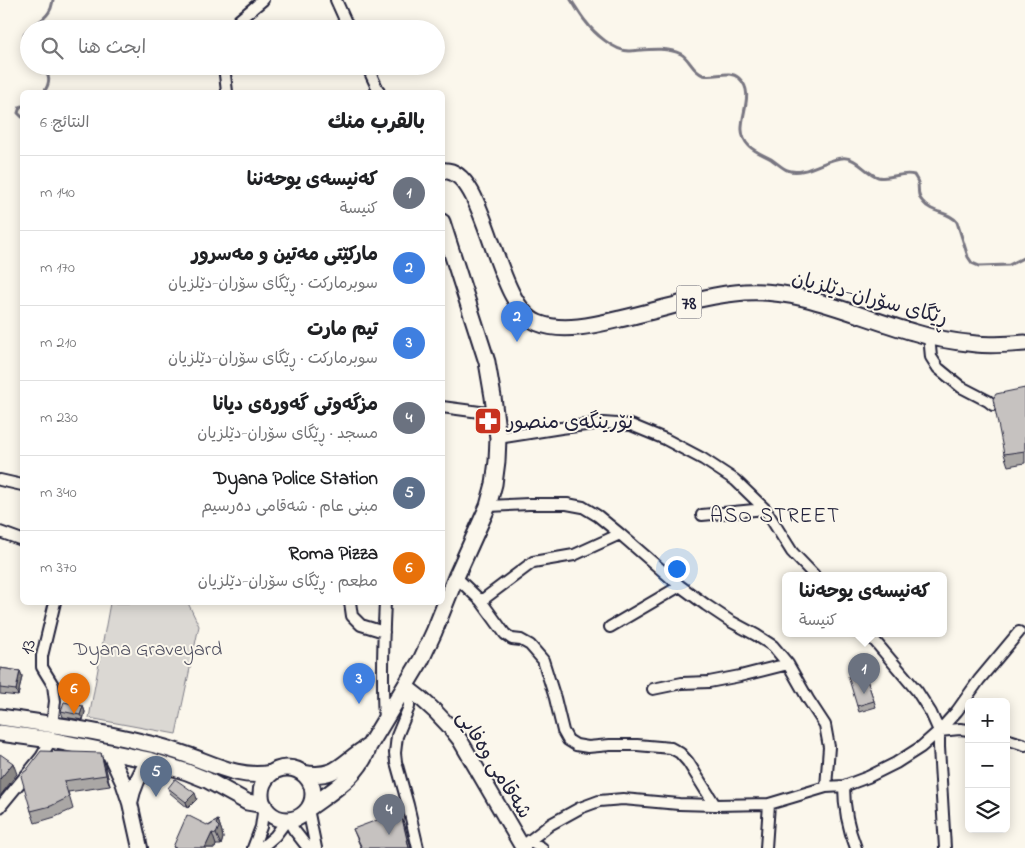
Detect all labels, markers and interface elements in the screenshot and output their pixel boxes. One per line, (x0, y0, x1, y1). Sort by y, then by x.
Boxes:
search box (20, 20, 445, 75)
icon: search (38, 34, 66, 62)
text: ابحث هنا (78, 35, 146, 62)
text: بالقرب منك (328, 108, 425, 138)
text: النتائج: 6 (40, 111, 89, 135)
text: کەنیسەی یوحەننا (247, 167, 378, 194)
text: 140 m (40, 181, 75, 205)
text: 1 (406, 181, 412, 205)
text: كنيسة (340, 197, 378, 221)
text: مارکێتی مەتین و مەسرور (192, 242, 378, 269)
text: 170 m (40, 256, 75, 280)
text: 2 (405, 256, 413, 280)
street label: ڕێگای سۆران-دێلزیان (788, 265, 951, 334)
text: سوبرماركت · ڕێگای سۆران-دێلزیان (168, 272, 378, 296)
road number: 78 (676, 286, 702, 318)
pin: 2 (501, 301, 533, 342)
text: تیم مارت (307, 317, 378, 344)
text: 210 m (40, 331, 76, 355)
text: 3 (406, 331, 412, 355)
text: سوبرماركت · ڕێگای سۆران-دێلزیان (168, 347, 378, 371)
text: مزگەوتی گەورەی دیانا (213, 392, 378, 419)
text: 230 m (40, 406, 78, 430)
text: 4 (406, 406, 412, 430)
pharmacy icon: نۆرینگه‌ی منصور (473, 406, 503, 436)
place label: نۆرینگه‌ی منصور (505, 409, 633, 438)
text: مسجد · ڕێگای سۆران-دێلزیان (197, 422, 378, 446)
text: Dyana Police Station (213, 466, 378, 493)
text: 340 m (40, 481, 77, 505)
text: 5 (404, 481, 414, 505)
text: مبنى عام · شەقامی دەرسیم (201, 495, 378, 519)
district label: ASO STREET (710, 502, 840, 532)
text: Roma Pizza (288, 541, 378, 568)
text: 370 m (40, 556, 77, 580)
text: 6 (405, 556, 413, 580)
your location (664, 556, 690, 582)
text: مطعم · ڕێگای سۆران-دێلزیان (198, 570, 378, 594)
popup (782, 572, 947, 637)
text: کەنیسەی یوحەننا (799, 579, 930, 606)
text: كنيسة (799, 609, 837, 633)
park label: Dyana Graveyard (73, 636, 222, 665)
street label: 13 (14, 638, 45, 657)
pin: 1 (848, 653, 880, 694)
pin: 3 (343, 663, 375, 704)
pin: 6 (58, 673, 90, 714)
map controls (965, 698, 1010, 833)
button: + (965, 698, 1010, 743)
street label: شەقامی وەفایی (448, 705, 538, 825)
button: − (965, 743, 1010, 788)
pin: 5 (140, 756, 172, 797)
button: layers (965, 788, 1010, 833)
pin: 4 (373, 794, 405, 835)

